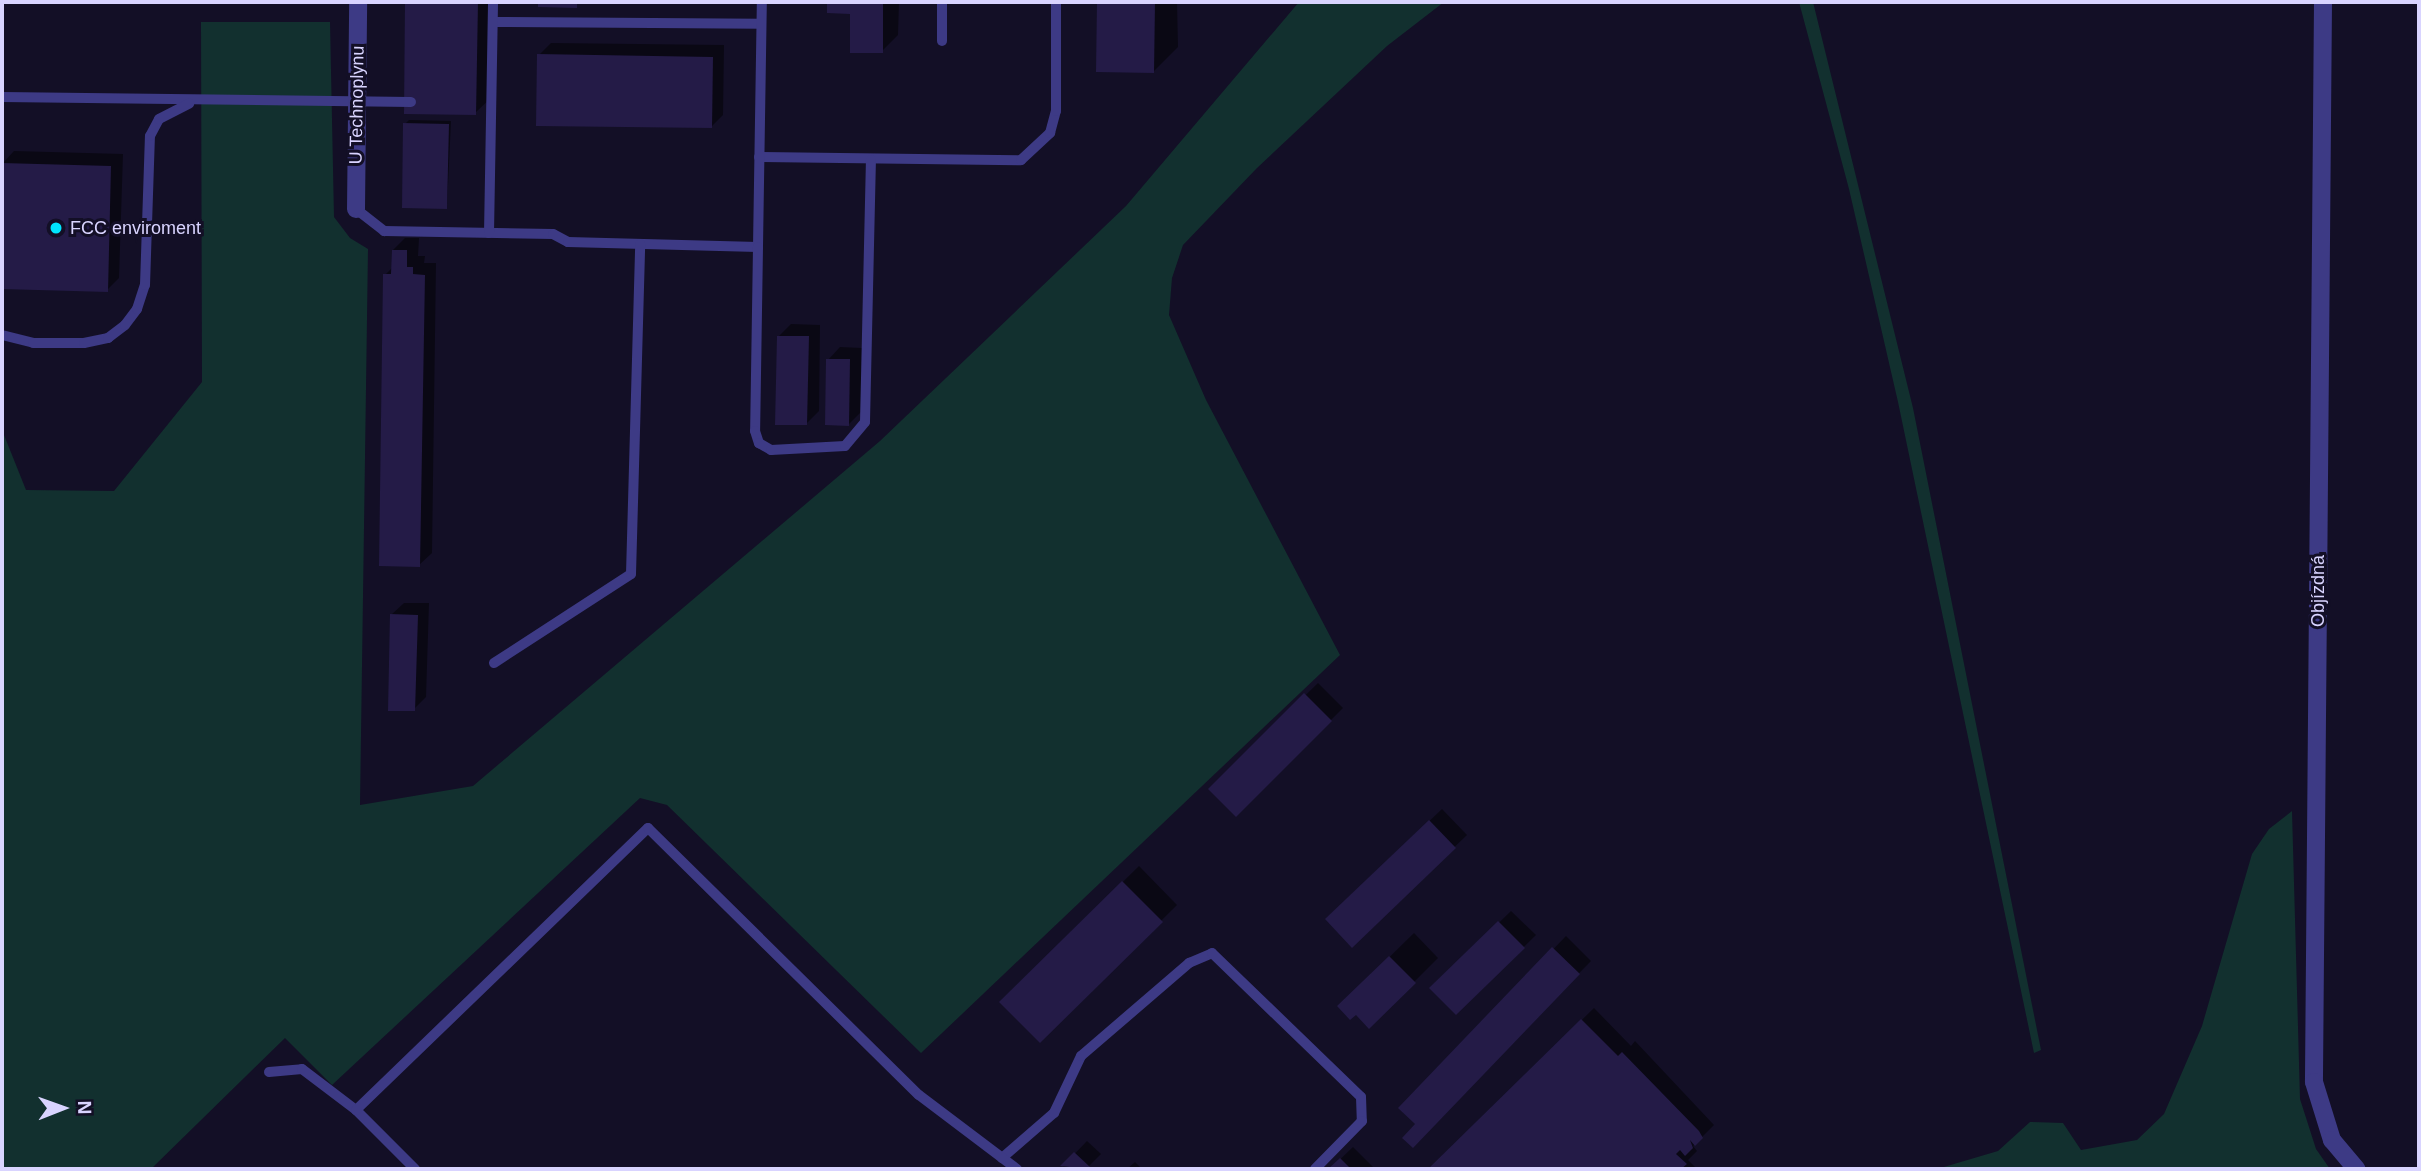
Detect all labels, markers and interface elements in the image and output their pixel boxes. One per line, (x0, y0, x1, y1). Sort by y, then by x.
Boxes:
street label: U Technoplynu (345, 45, 369, 165)
place label: FCC enviroment (70, 217, 201, 239)
marker: FCC enviroment (48, 220, 64, 236)
street label: Objízdná (2307, 555, 2329, 627)
north arrow (28, 1073, 98, 1143)
text: N (74, 1101, 95, 1115)

